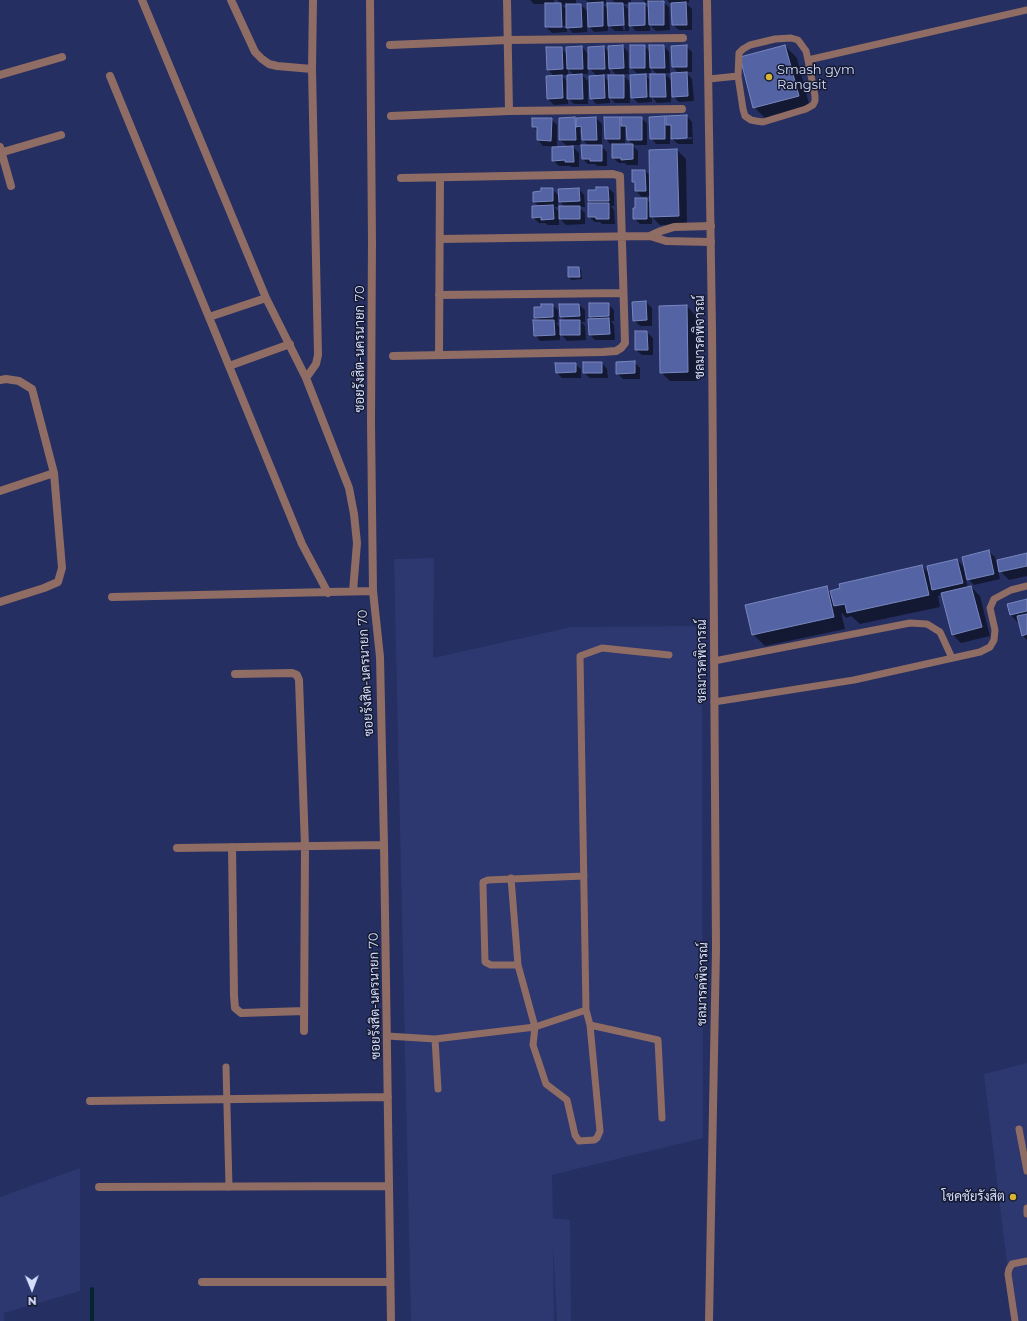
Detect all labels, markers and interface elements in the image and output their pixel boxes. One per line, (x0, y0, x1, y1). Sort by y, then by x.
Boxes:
place label: Smash gym Rangsit (777, 62, 855, 93)
marker: Smash gym Rangsit (764, 72, 774, 82)
street label: ซอยรังสิต-นครนายก 70 (352, 286, 368, 412)
street label: ชลมารคพิจารณ์ (692, 295, 708, 379)
street label: ซอยรังสิต-นครนายก 70 (355, 609, 377, 737)
street label: ชลมารคพิจารณ์ (694, 619, 710, 703)
street label: ซอยรังสิต-นครนายก 70 (366, 932, 384, 1060)
street label: ชลมารคพิจารณ์ (694, 942, 712, 1026)
place label: โชคชัยรังสิต (941, 1189, 1005, 1205)
marker: โชคชัยรังสิต (1008, 1192, 1018, 1202)
north arrow (12, 1269, 52, 1309)
text: N (28, 1294, 37, 1308)

